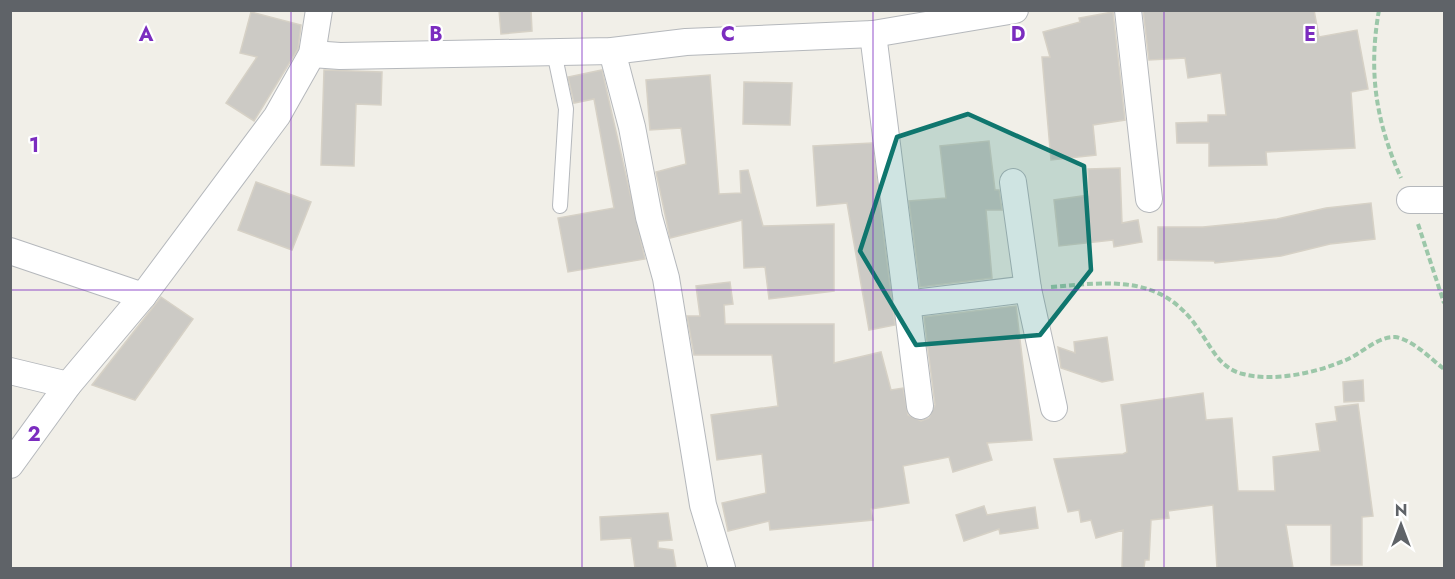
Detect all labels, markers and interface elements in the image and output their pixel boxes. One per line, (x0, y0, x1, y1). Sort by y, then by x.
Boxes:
text: A (138, 20, 154, 49)
text: B (429, 20, 443, 49)
text: C (721, 20, 735, 49)
text: D (1011, 20, 1025, 49)
text: E (1304, 20, 1316, 49)
text: 1 (29, 131, 39, 160)
text: 2 (27, 420, 41, 449)
north arrow (1371, 495, 1431, 555)
text: N (1395, 499, 1407, 522)

